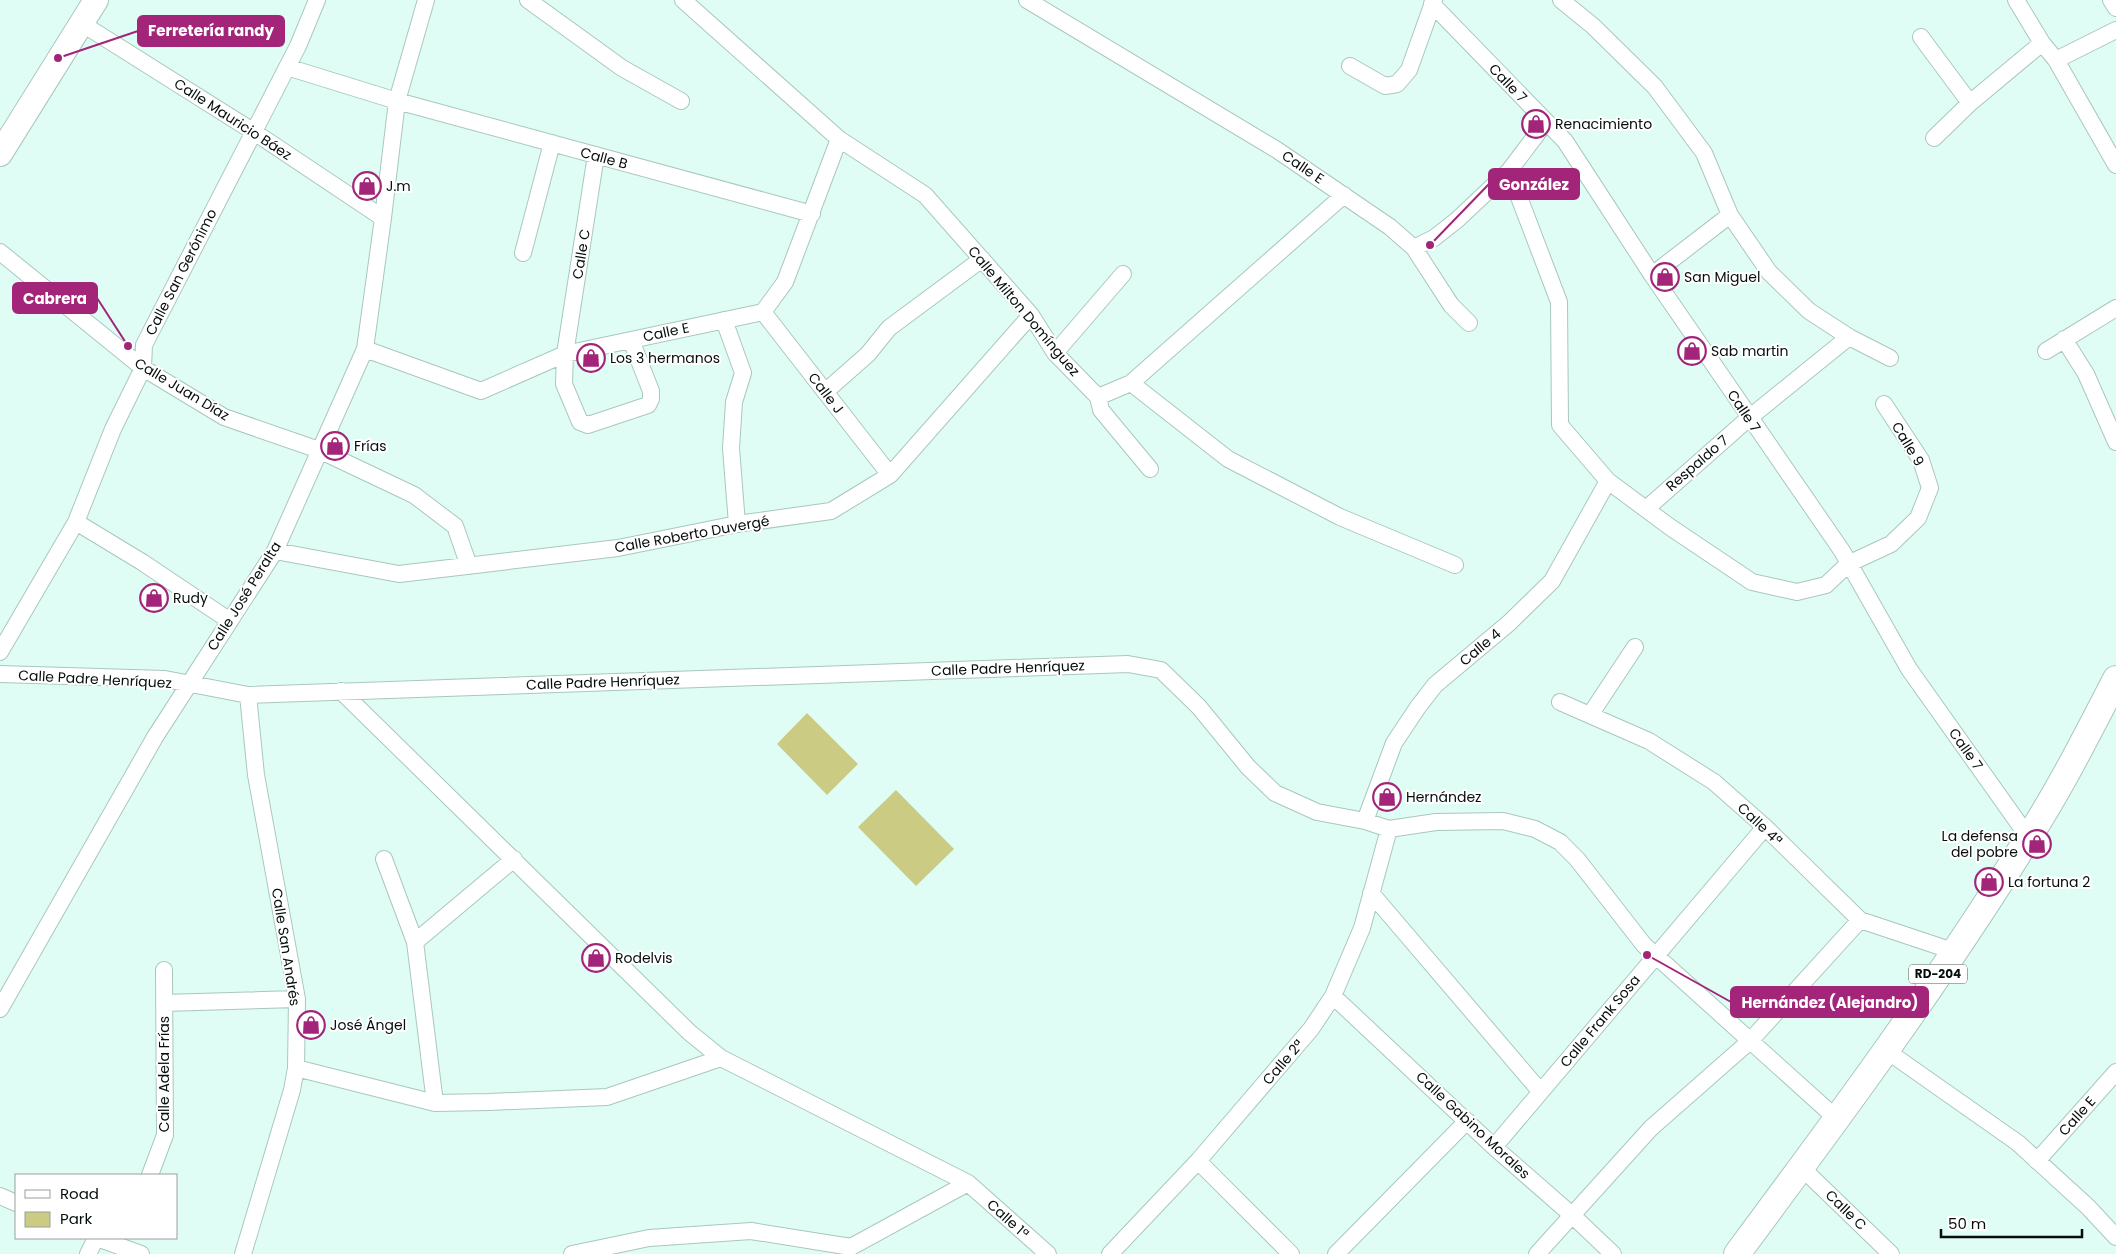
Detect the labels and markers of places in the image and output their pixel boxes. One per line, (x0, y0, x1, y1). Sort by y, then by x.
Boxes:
callout: Ferretería randy (138, 16, 284, 46)
shop icon: Renacimiento (1521, 109, 1551, 139)
place label: Renacimiento (1555, 114, 1652, 134)
callout: González (1489, 169, 1579, 199)
shop icon: J.m (352, 171, 382, 201)
place label: J.m (386, 176, 411, 196)
shop icon: San Miguel (1650, 262, 1680, 292)
place label: San Miguel (1684, 267, 1760, 287)
callout: Cabrera (13, 283, 97, 313)
shop icon: Sab martin (1677, 336, 1707, 366)
place label: Sab martin (1711, 341, 1789, 361)
shop icon: Los 3 hermanos (576, 343, 606, 373)
place label: Los 3 hermanos (610, 348, 720, 368)
shop icon: Frías (320, 431, 350, 461)
place label: Frías (354, 436, 387, 456)
shop icon: Rudy (139, 583, 169, 613)
place label: Rudy (173, 588, 208, 608)
shop icon: Hernández (1372, 782, 1402, 812)
place label: Hernández (1406, 787, 1482, 807)
place label: La defensa del pobre (1942, 826, 2018, 862)
shop icon: La defensa del pobre (2022, 829, 2052, 859)
shop icon: La fortuna 2 (1974, 867, 2004, 897)
place label: La fortuna 2 (2008, 872, 2090, 892)
shop icon: Rodelvis (581, 943, 611, 973)
place label: Rodelvis (615, 948, 673, 968)
callout: Hernández (Alejandro) (1731, 987, 1928, 1017)
shop icon: José Ángel (296, 1010, 326, 1040)
place label: José Ángel (330, 1015, 406, 1035)

